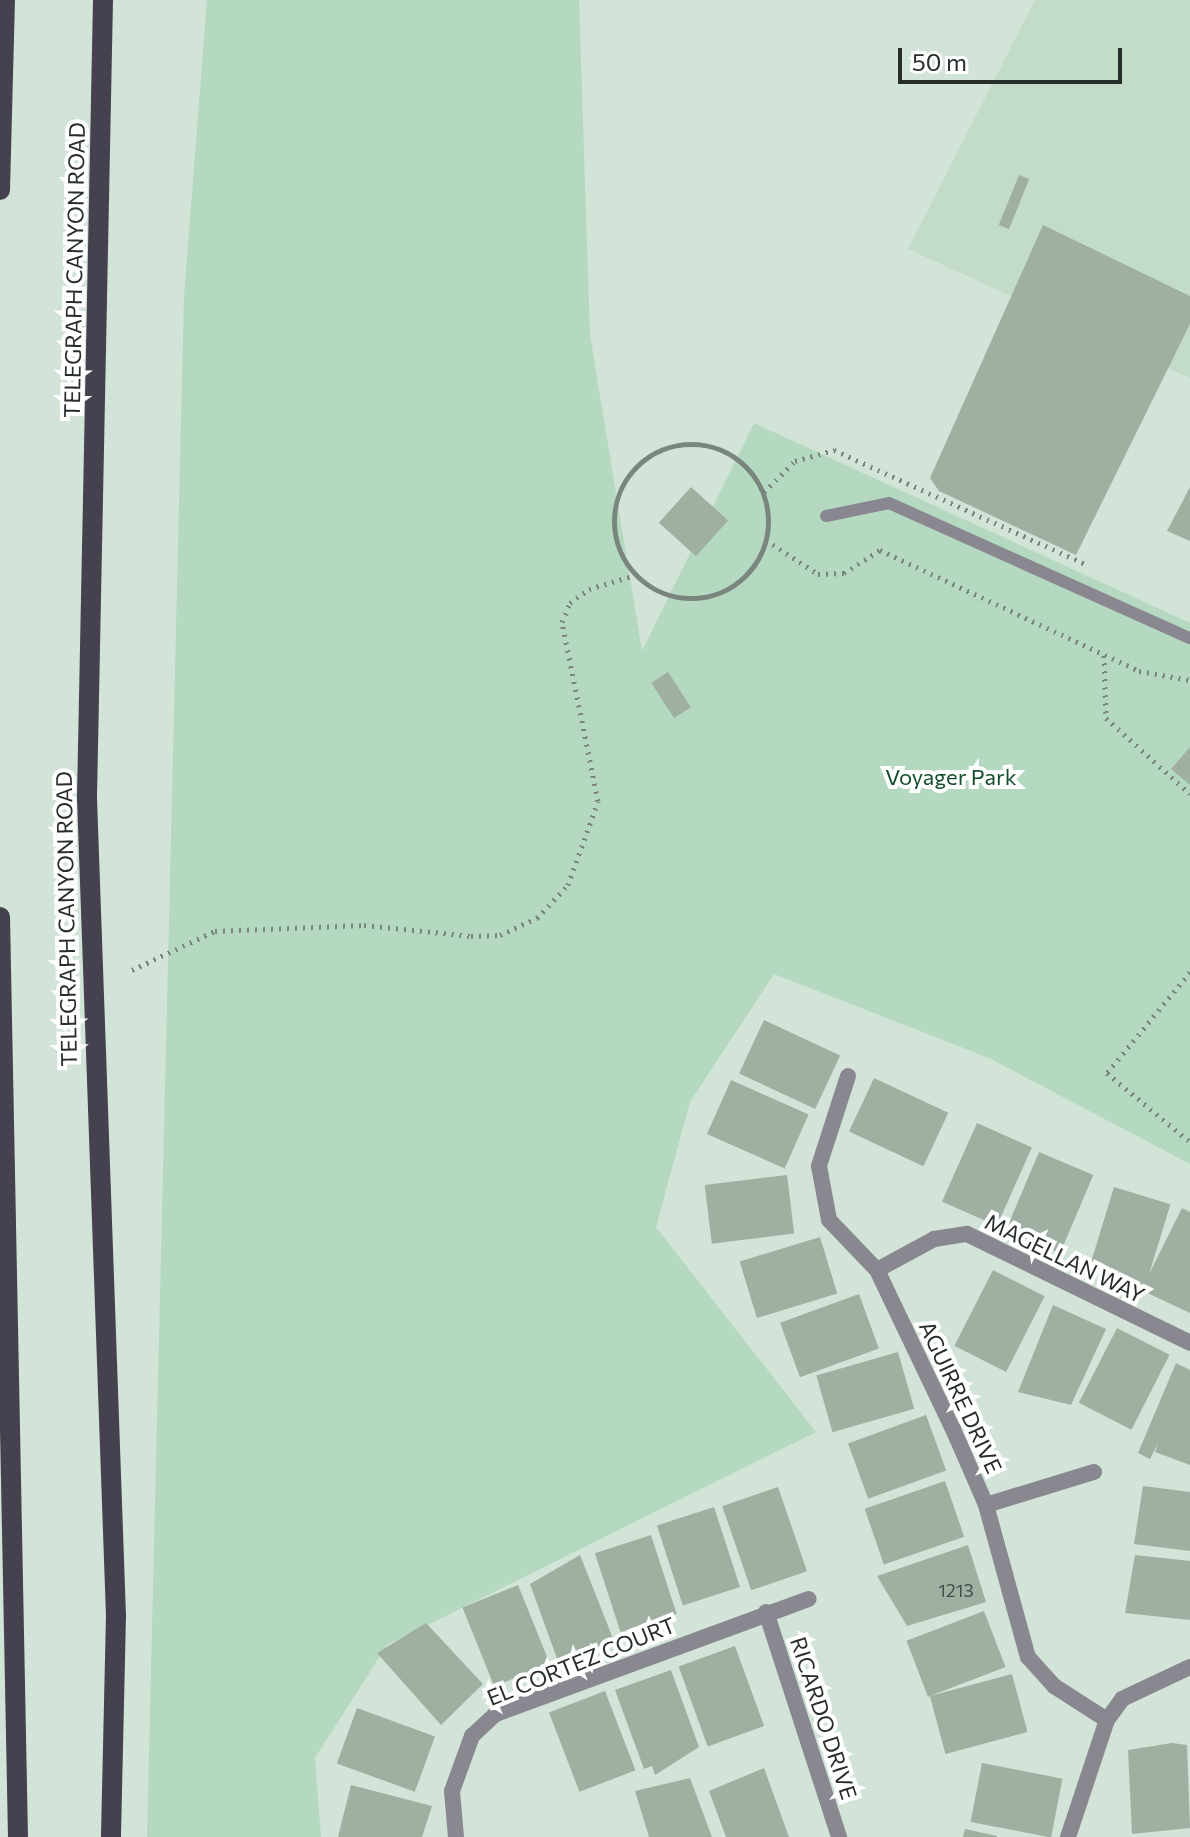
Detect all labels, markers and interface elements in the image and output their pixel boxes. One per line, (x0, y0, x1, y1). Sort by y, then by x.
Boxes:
scale bar (902, 32, 1126, 82)
text: 50 m (912, 47, 967, 76)
street label: TELEGRAPH CANYON ROAD (58, 122, 90, 418)
park label: Voyager Park (885, 764, 1017, 790)
street label: TELEGRAPH CANYON ROAD (50, 771, 82, 1067)
street label: MAGELLAN WAY (981, 1208, 1149, 1308)
street label: AGUIRRE DRIVE (914, 1317, 1008, 1477)
house number: 1213 (938, 1579, 974, 1601)
street label: EL CORTEZ COURT (483, 1611, 679, 1711)
street label: RICARDO DRIVE (785, 1633, 863, 1803)

